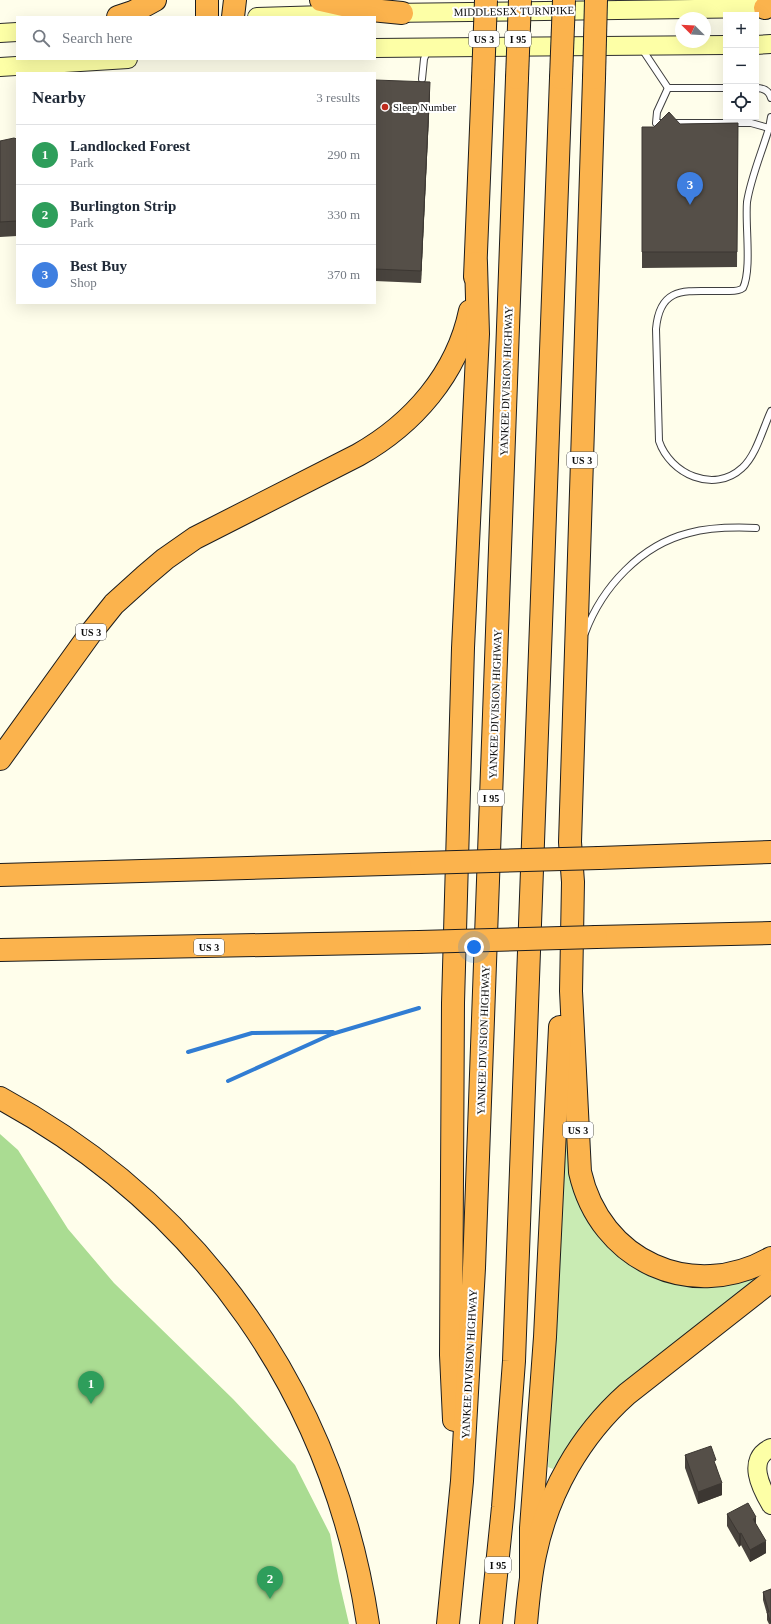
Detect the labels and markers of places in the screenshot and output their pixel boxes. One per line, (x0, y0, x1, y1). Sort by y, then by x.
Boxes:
place label: Sleep Number (393, 101, 457, 113)
marker: Sleep Number (380, 102, 390, 112)
pin: 3 (677, 172, 703, 205)
pin: 1 (78, 1371, 104, 1404)
pin: 2 (257, 1566, 283, 1599)

